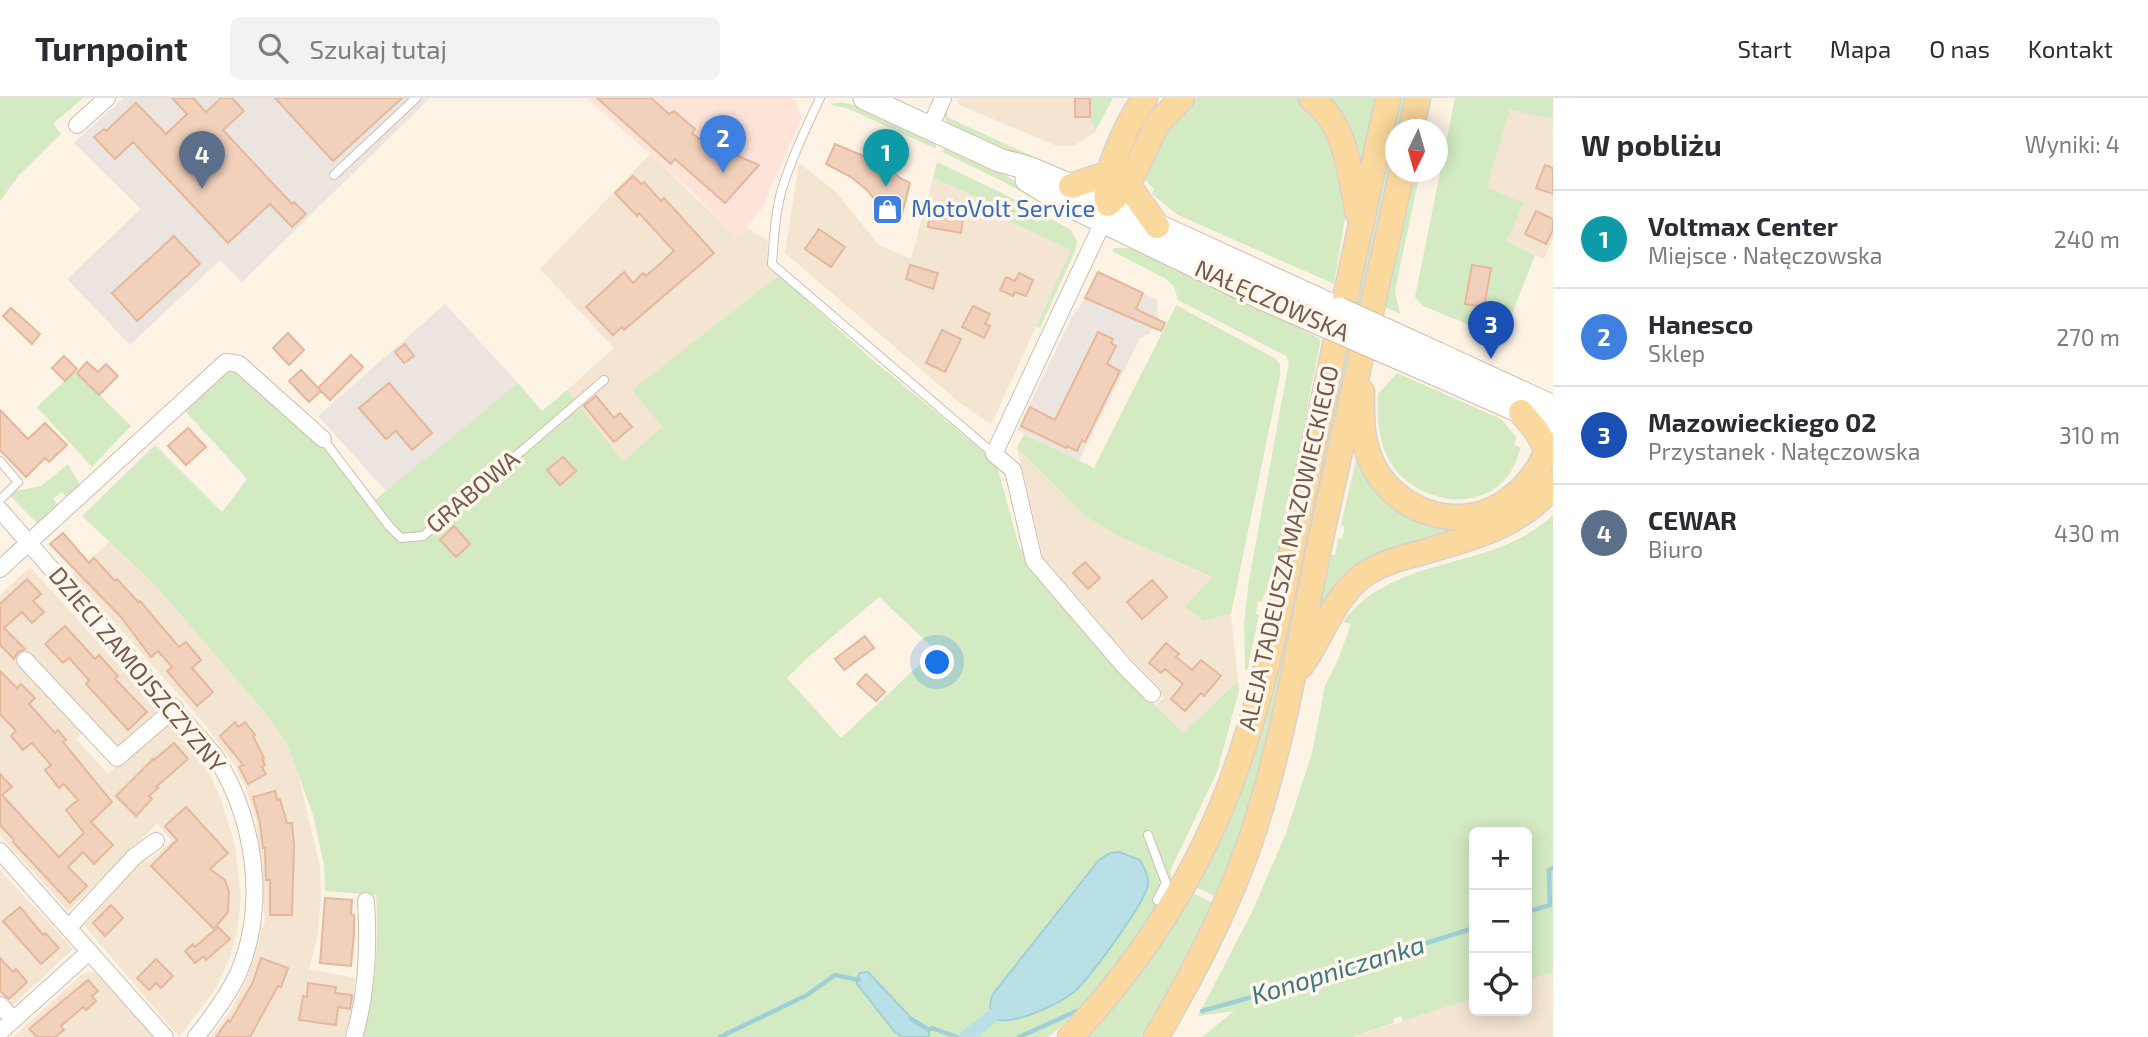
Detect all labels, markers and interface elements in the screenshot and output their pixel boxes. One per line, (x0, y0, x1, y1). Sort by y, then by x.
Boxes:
search box (230, 17, 720, 80)
text: Turnpoint (35, 28, 188, 68)
icon: search (254, 29, 292, 67)
text: Szukaj tutaj (310, 33, 447, 64)
text: Start (1737, 34, 1792, 63)
text: Mapa (1830, 34, 1891, 63)
text: O nas (1929, 34, 1990, 63)
text: Kontakt (2028, 34, 2113, 63)
pin: 2 (700, 115, 746, 173)
north arrow (1385, 119, 1448, 182)
text: W pobliżu (1581, 126, 1722, 162)
pin: 1 (863, 129, 909, 187)
text: Wyniki: 4 (2025, 130, 2120, 158)
pin: 4 (179, 131, 225, 189)
shop icon: MotoVolt Service (871, 192, 905, 226)
place label: MotoVolt Service (911, 193, 1095, 222)
text: Voltmax Center (1648, 210, 1838, 241)
text: 1 (1599, 225, 1609, 253)
text: 240 m (2054, 225, 2120, 253)
text: Miejsce · Nałęczowska (1648, 241, 1882, 269)
street label: NAŁĘCZOWSKA (1191, 253, 1354, 347)
pin: 3 (1468, 301, 1514, 359)
text: Hanesco (1648, 308, 1753, 339)
text: 2 (1597, 323, 1611, 351)
text: 270 m (2056, 323, 2120, 351)
text: Sklep (1648, 339, 1705, 367)
street label: ALEJA TADEUSZA MAZOWIECKIEGO (1231, 362, 1344, 733)
text: Mazowieckiego 02 (1648, 406, 1876, 437)
text: 3 (1597, 421, 1611, 449)
text: 310 m (2059, 421, 2120, 449)
text: Przystanek · Nałęczowska (1648, 437, 1920, 465)
street label: GRABOWA (419, 443, 525, 538)
text: CEWAR (1648, 504, 1737, 535)
text: 4 (1597, 519, 1611, 547)
text: 430 m (2054, 519, 2120, 547)
text: Biuro (1648, 535, 1703, 563)
street label: DZIECI ZAMOJSZCZYZNY (44, 560, 233, 778)
your location (920, 645, 954, 679)
map controls (1469, 827, 1532, 1016)
button: + (1469, 827, 1532, 890)
button: − (1469, 890, 1532, 953)
water label: Konopniczanka (1247, 927, 1428, 1010)
button: locate (1469, 953, 1532, 1016)

